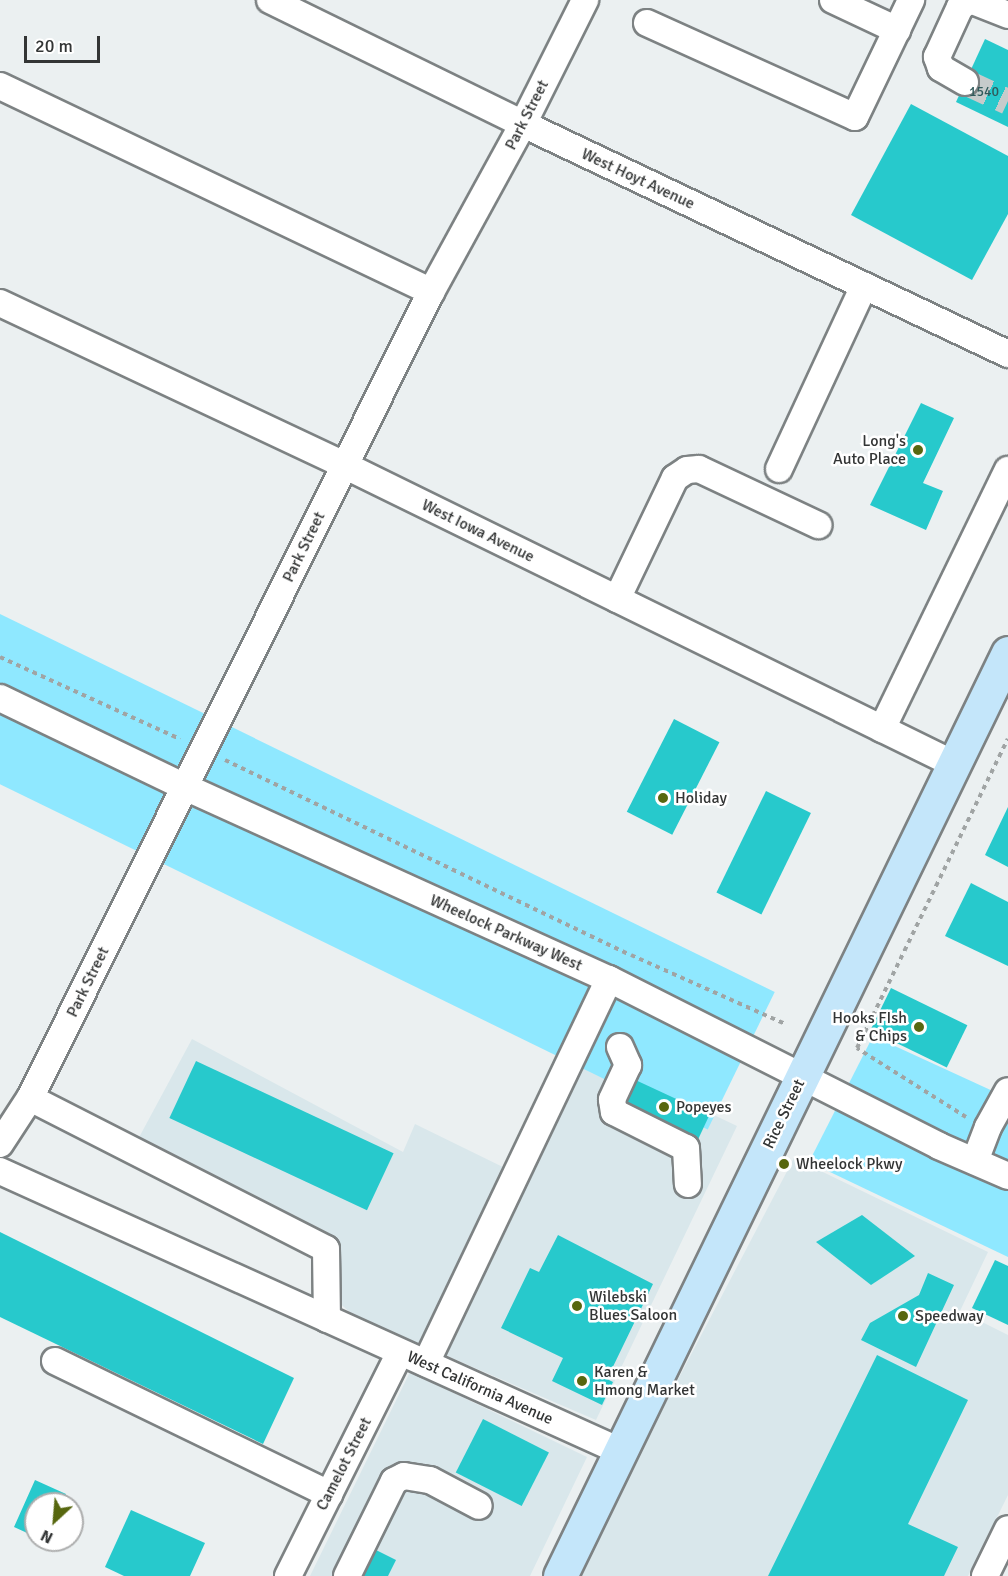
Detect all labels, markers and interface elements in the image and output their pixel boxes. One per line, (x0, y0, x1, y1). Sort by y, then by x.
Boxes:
scale bar (27, 24, 104, 62)
text: 20 m (35, 35, 73, 57)
street label: Park Street (501, 77, 553, 153)
house number: 1540 (969, 84, 999, 100)
street label: West Hoyt Avenue (578, 144, 698, 214)
place label: Long's Auto Place (833, 431, 906, 469)
marker: Long's Auto Place (911, 443, 925, 457)
street label: West Iowa Avenue (418, 495, 538, 567)
street label: Park Street (279, 509, 329, 585)
place label: Holiday (675, 788, 727, 808)
marker: Holiday (656, 791, 670, 805)
street label: Wheelock Parkway West (427, 891, 585, 975)
street label: Park Street (63, 944, 113, 1020)
place label: Hooks FIsh & Chips (832, 1008, 907, 1046)
marker: Hooks FIsh & Chips (912, 1020, 926, 1034)
street label: Rice Street (759, 1076, 809, 1152)
place label: Popeyes (676, 1097, 732, 1117)
marker: Popeyes (657, 1100, 671, 1114)
place label: Wheelock Pkwy (796, 1154, 902, 1174)
marker: Wheelock Pkwy (777, 1157, 791, 1171)
place label: Wilebski Blues Saloon (589, 1287, 677, 1325)
marker: Wilebski Blues Saloon (570, 1299, 584, 1313)
place label: Speedway (915, 1306, 984, 1326)
marker: Speedway (896, 1309, 910, 1323)
street label: West California Avenue (404, 1347, 556, 1429)
place label: Karen & Hmong Market (594, 1362, 695, 1400)
marker: Karen & Hmong Market (575, 1374, 589, 1388)
street label: Camelot Street (312, 1414, 376, 1514)
north arrow (24, 1492, 84, 1552)
text: N (38, 1525, 56, 1548)

